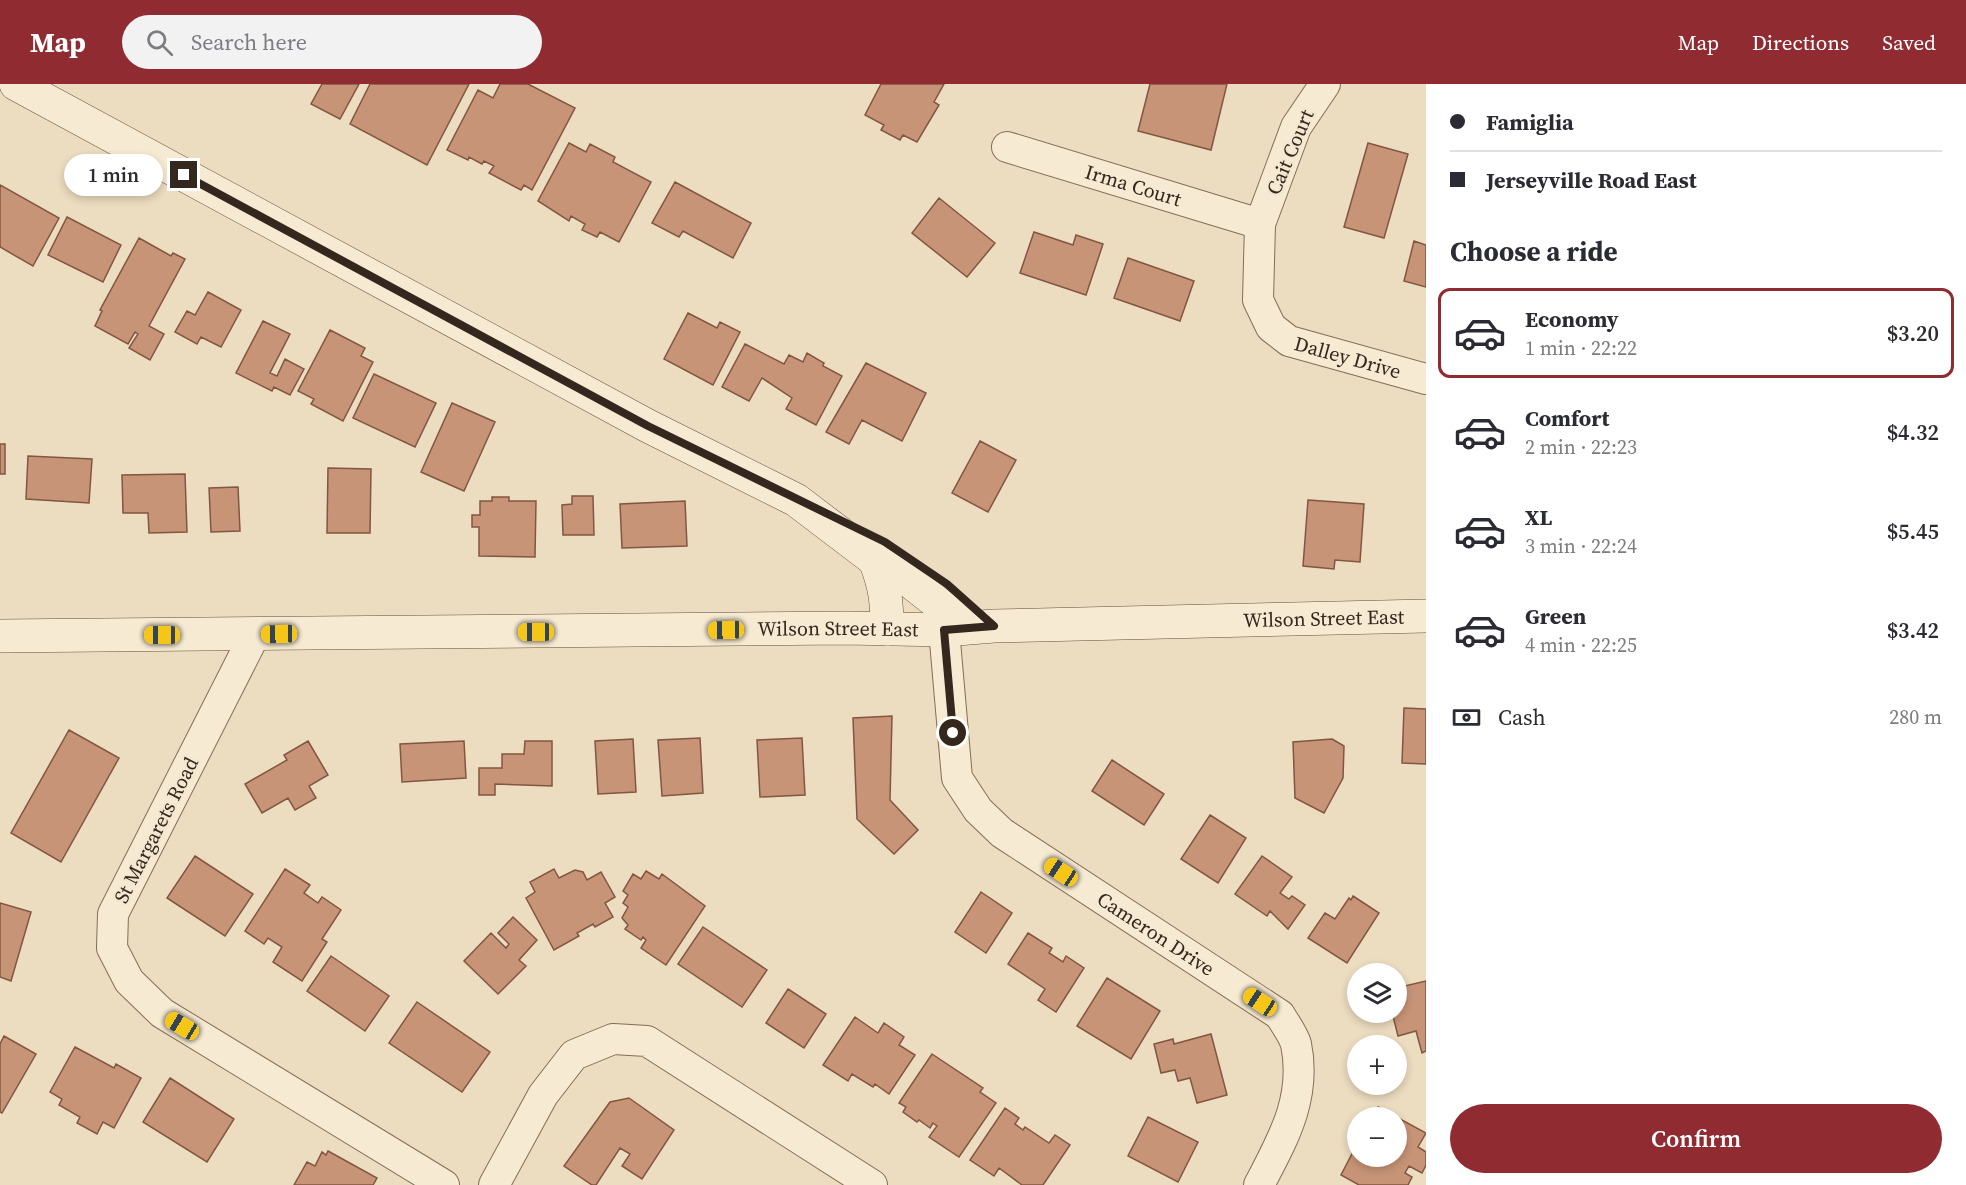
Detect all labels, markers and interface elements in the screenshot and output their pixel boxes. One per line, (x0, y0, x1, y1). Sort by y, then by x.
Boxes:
search box (122, 15, 542, 69)
text: Map (30, 23, 86, 61)
icon: search (143, 26, 176, 59)
text: Search here (191, 27, 307, 57)
text: Map (1678, 28, 1719, 57)
text: Directions (1752, 28, 1849, 57)
text: Saved (1882, 28, 1936, 57)
street label: Cait Court (1259, 105, 1321, 199)
text: Famiglia (1486, 107, 1574, 137)
callout: 1 min (64, 154, 163, 196)
street label: Irma Court (1082, 158, 1185, 213)
text: 1 min (88, 161, 139, 189)
route end (170, 161, 197, 188)
text: Jerseyville Road East (1486, 165, 1697, 195)
text: Choose a ride (1450, 233, 1618, 270)
text: Economy (1525, 304, 1619, 334)
icon: car (1453, 306, 1507, 360)
text: $3.20 (1887, 318, 1939, 348)
street label: Dalley Drive (1291, 329, 1404, 385)
text: 1 min · 22:22 (1525, 334, 1637, 362)
text: Comfort (1525, 403, 1609, 433)
icon: car (1453, 405, 1507, 459)
text: $4.32 (1887, 417, 1939, 447)
text: 2 min · 22:23 (1525, 433, 1637, 461)
text: XL (1525, 502, 1552, 532)
icon: car (1453, 504, 1507, 558)
text: $5.45 (1887, 516, 1939, 546)
text: 3 min · 22:24 (1525, 532, 1637, 560)
text: Green (1525, 601, 1586, 631)
street label: Wilson Street East (1243, 602, 1405, 634)
icon: car (1453, 603, 1507, 657)
street label: Wilson Street East (757, 614, 919, 643)
text: $3.42 (1887, 615, 1939, 645)
car (708, 621, 744, 639)
car (518, 623, 554, 641)
car (261, 625, 297, 643)
car (144, 626, 180, 644)
text: 4 min · 22:25 (1525, 631, 1637, 659)
icon: cash (1450, 701, 1483, 734)
text: Cash (1498, 702, 1546, 732)
text: 280 m (1889, 703, 1942, 731)
route start (939, 719, 966, 746)
street label: St Margarets Road (107, 751, 205, 908)
car (1041, 855, 1081, 889)
street label: Cameron Drive (1092, 885, 1220, 982)
map controls (1347, 963, 1407, 1167)
button: layers (1347, 963, 1407, 1023)
car (1240, 985, 1280, 1019)
car (162, 1009, 202, 1043)
button: + (1347, 1035, 1407, 1095)
button: Confirm (1450, 1104, 1942, 1173)
button: − (1347, 1107, 1407, 1167)

